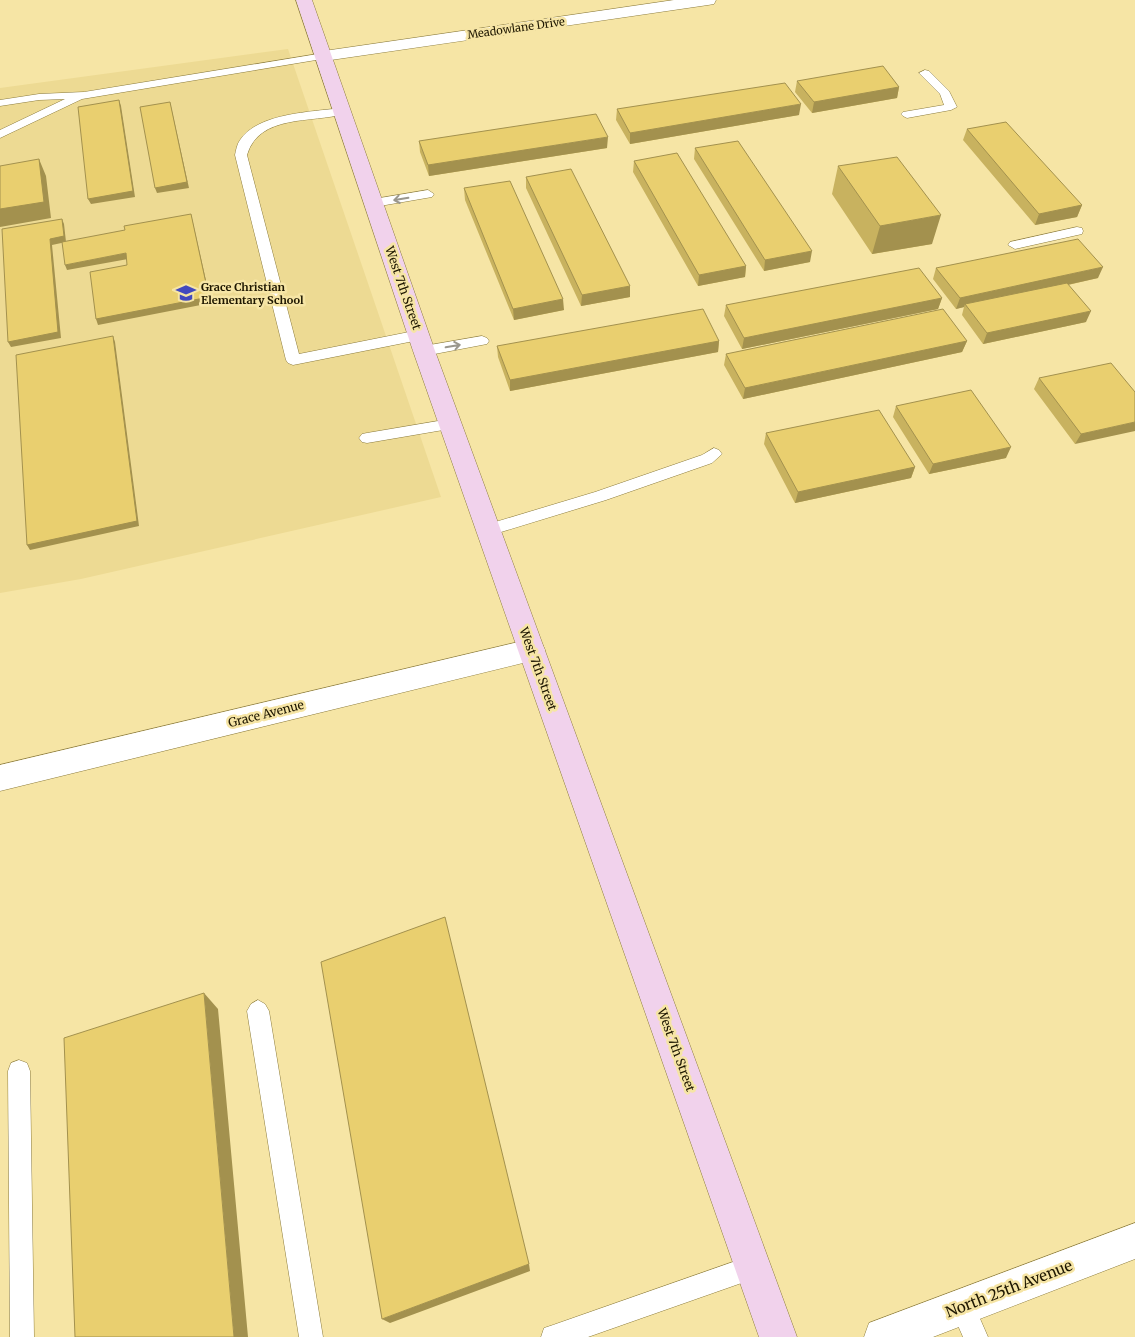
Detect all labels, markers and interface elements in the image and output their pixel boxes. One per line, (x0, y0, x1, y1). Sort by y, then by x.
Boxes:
street label: Meadowlane Drive (466, 14, 566, 42)
one-way arrow (393, 194, 409, 204)
street label: West 7th Street (382, 243, 425, 332)
place label: Grace Christian Elementary School (201, 280, 304, 307)
school or university icon: Grace Christian Elementary School (175, 282, 197, 304)
one-way arrow (445, 341, 461, 351)
street label: West 7th Street (516, 624, 561, 713)
street label: Grace Avenue (226, 697, 305, 730)
street label: West 7th Street (654, 1005, 699, 1094)
street label: North 25th Avenue (943, 1255, 1075, 1322)

